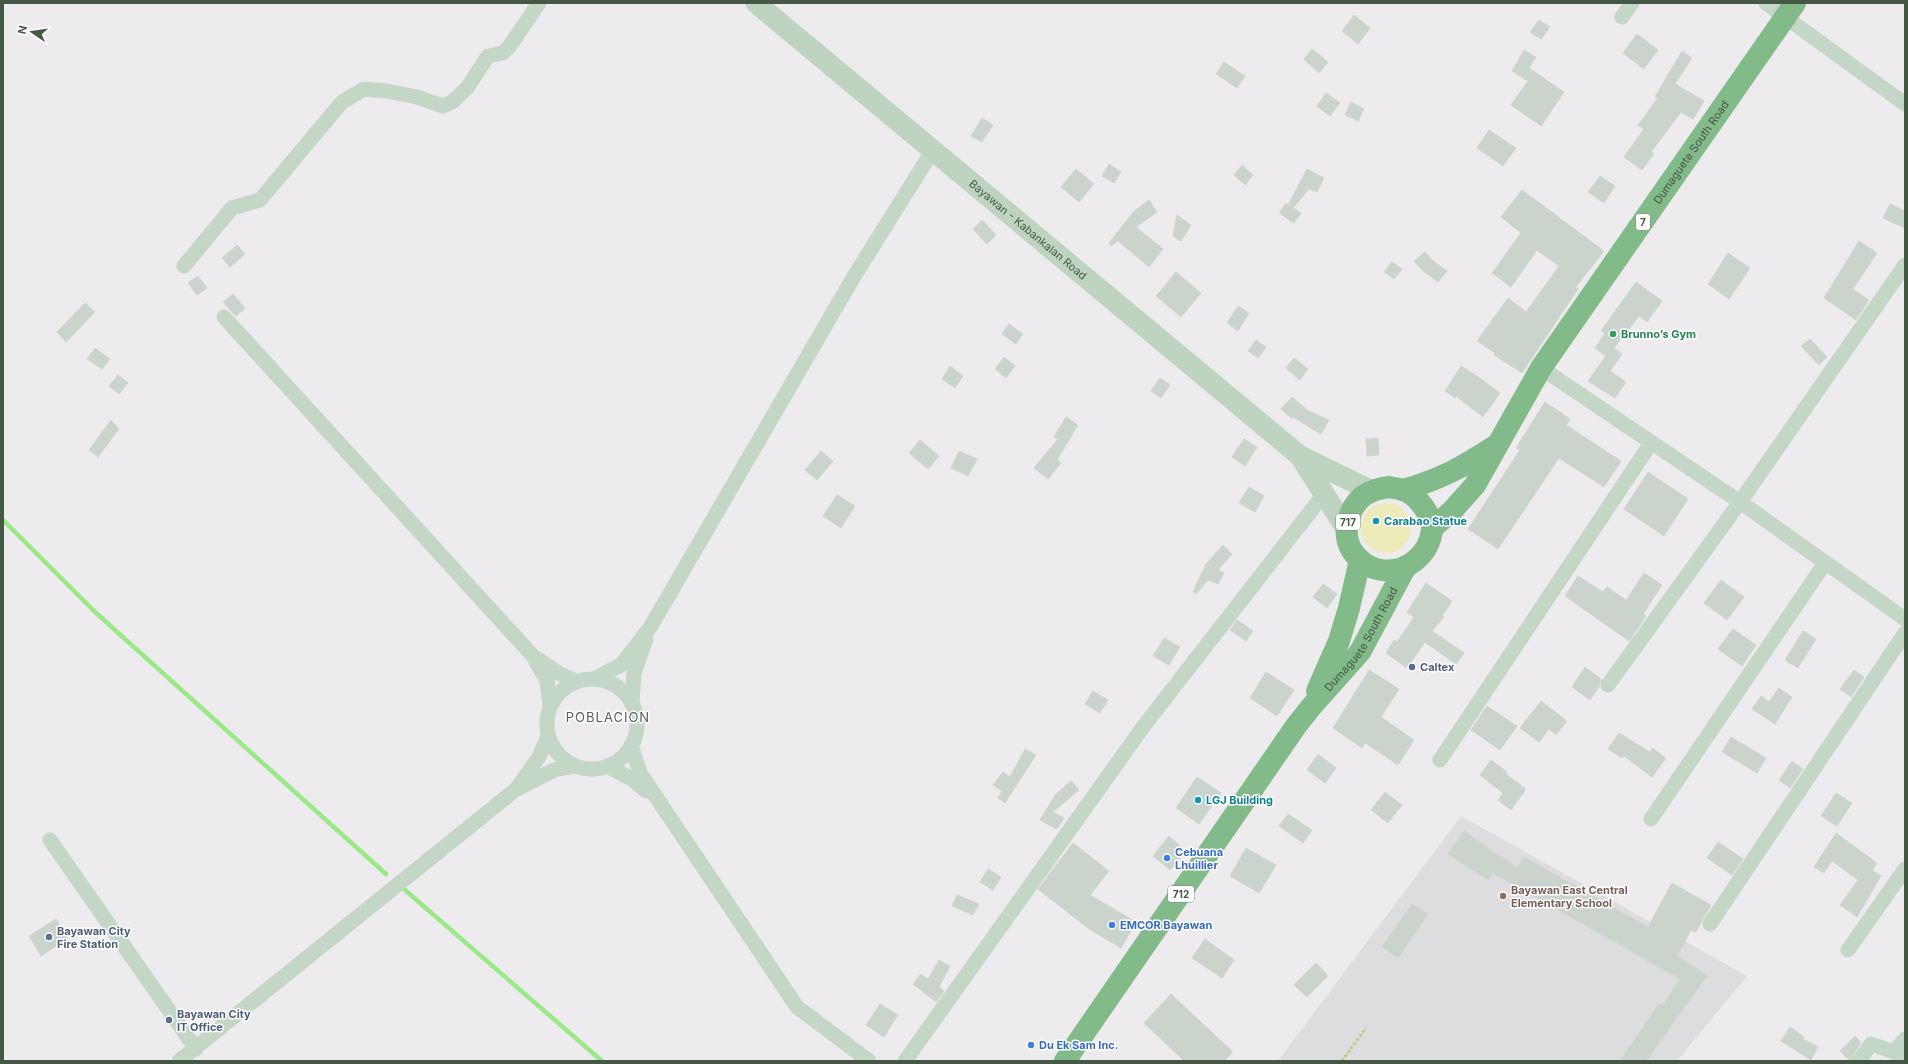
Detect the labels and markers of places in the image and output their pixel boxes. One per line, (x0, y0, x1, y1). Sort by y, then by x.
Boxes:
place label: Brunno’s Gym (1621, 327, 1696, 341)
marker: Brunno’s Gym (1608, 329, 1618, 339)
place label: Carabao Statue (1384, 514, 1468, 528)
marker: Carabao Statue (1371, 516, 1381, 526)
place label: Caltex (1420, 660, 1455, 674)
marker: Caltex (1407, 662, 1417, 672)
place label: LGJ Building (1206, 793, 1273, 807)
marker: LGJ Building (1193, 795, 1203, 805)
place label: Cebuana Lhuillier (1175, 845, 1223, 872)
marker: Cebuana Lhuillier (1162, 853, 1172, 863)
place label: Bayawan East Central Elementary School (1511, 883, 1628, 910)
marker: Bayawan East Central Elementary School (1498, 891, 1508, 901)
place label: EMCOR Bayawan (1120, 918, 1212, 932)
marker: EMCOR Bayawan (1107, 920, 1117, 930)
place label: Bayawan City Fire Station (57, 924, 131, 951)
marker: Bayawan City Fire Station (44, 932, 54, 942)
place label: Bayawan City IT Office (177, 1007, 251, 1034)
marker: Bayawan City IT Office (164, 1015, 174, 1025)
place label: Du Ek Sam Inc. (1039, 1038, 1118, 1052)
marker: Du Ek Sam Inc. (1026, 1040, 1036, 1050)

